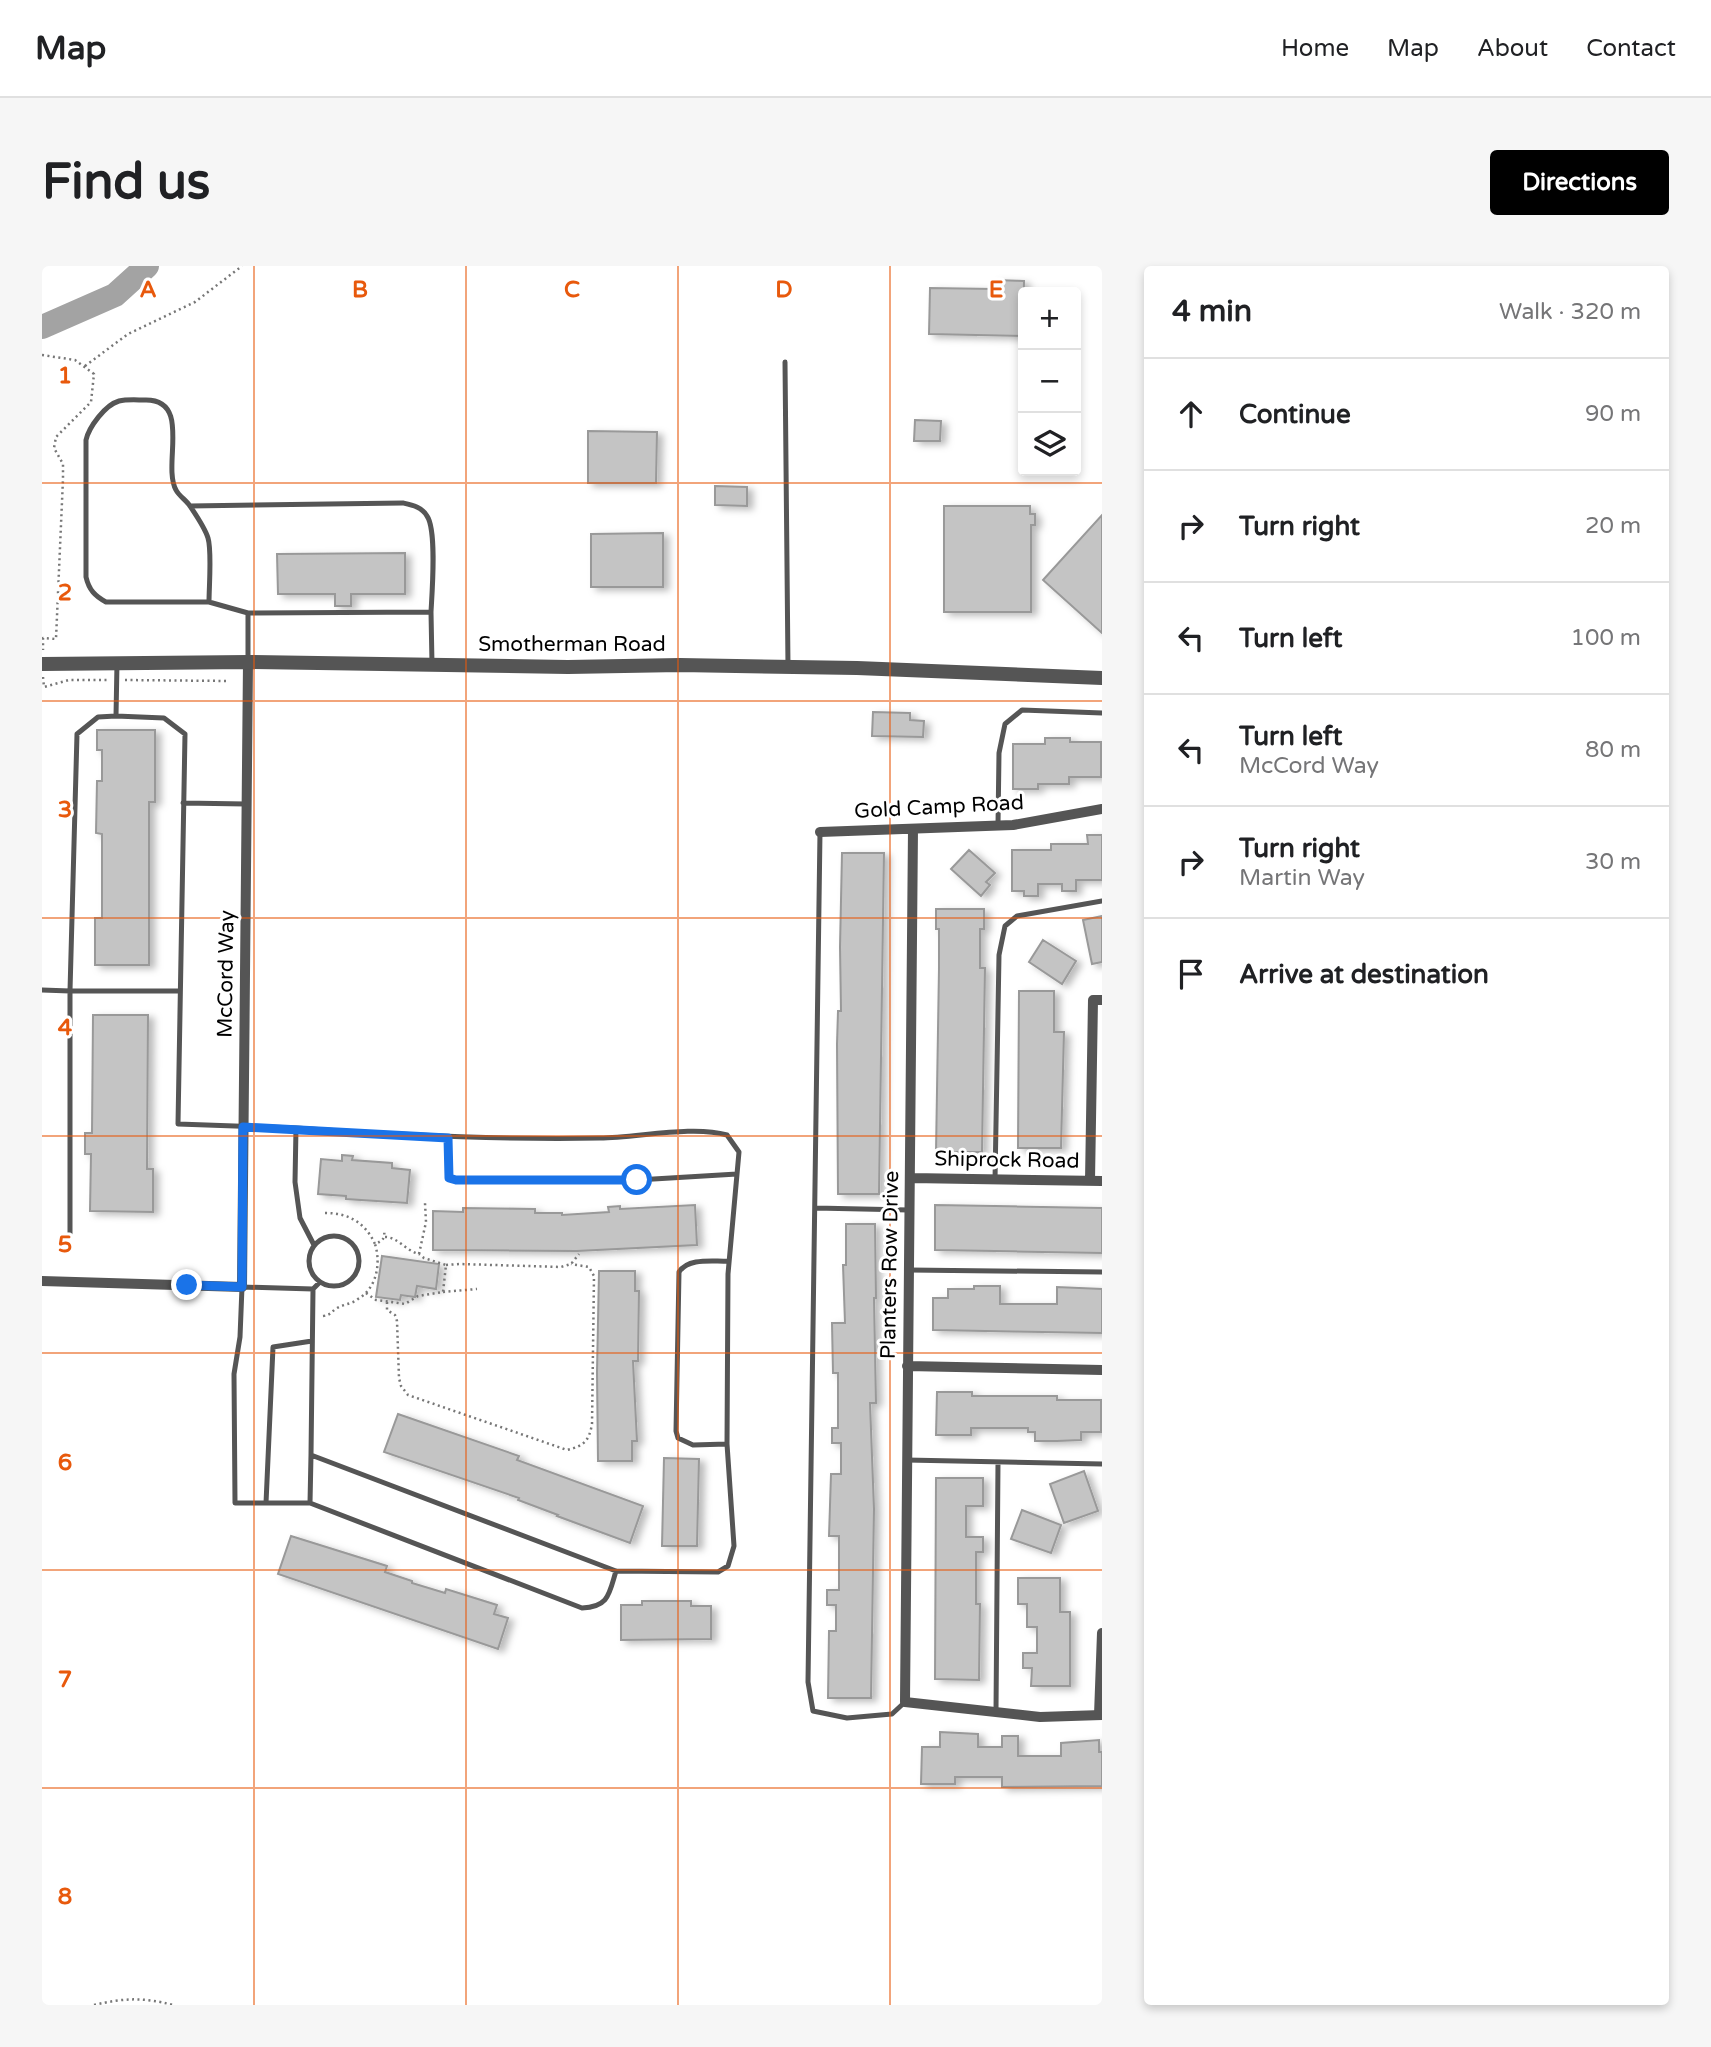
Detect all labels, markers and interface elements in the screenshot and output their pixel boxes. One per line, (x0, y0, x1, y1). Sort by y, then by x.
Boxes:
text: Map (35, 29, 106, 68)
text: Home (1281, 34, 1349, 63)
text: Map (1387, 34, 1439, 63)
text: About (1477, 34, 1548, 63)
text: Contact (1586, 34, 1676, 63)
button: Directions (1490, 150, 1669, 215)
text: Find us (42, 153, 210, 212)
text: A (139, 276, 157, 304)
text: B (352, 276, 368, 304)
text: C (564, 276, 580, 304)
text: D (775, 276, 793, 304)
text: E (989, 276, 1003, 304)
map controls (1018, 287, 1081, 476)
button: + (1018, 287, 1081, 350)
text: 4 min (1172, 293, 1252, 330)
text: Walk · 320 m (1499, 298, 1641, 326)
button: − (1018, 350, 1081, 413)
text: 1 (58, 362, 72, 390)
icon: ahead (1172, 395, 1210, 433)
text: Continue (1239, 399, 1351, 430)
text: 90 m (1585, 400, 1641, 428)
button: layers (1018, 413, 1081, 476)
icon: right (1172, 507, 1210, 545)
text: Turn right (1239, 511, 1360, 542)
text: 20 m (1585, 512, 1641, 540)
text: 2 (58, 579, 72, 607)
icon: left (1172, 619, 1210, 657)
text: Turn left (1239, 623, 1342, 654)
text: 100 m (1571, 624, 1641, 652)
street label: Smotherman Road (478, 632, 666, 657)
text: Turn left (1239, 721, 1342, 752)
icon: left (1172, 731, 1210, 769)
text: 80 m (1585, 736, 1641, 764)
text: McCord Way (1239, 752, 1379, 780)
street label: Gold Camp Road (854, 790, 1024, 824)
text: 3 (58, 796, 72, 824)
text: Turn right (1239, 833, 1360, 864)
icon: right (1172, 843, 1210, 881)
text: 30 m (1585, 848, 1641, 876)
text: Martin Way (1239, 864, 1365, 892)
street label: McCord Way (212, 910, 240, 1038)
icon: arrive (1172, 955, 1210, 993)
text: Arrive at destination (1239, 959, 1489, 990)
text: 4 (58, 1014, 73, 1042)
street label: Shiprock Road (934, 1146, 1080, 1174)
route start (621, 1164, 652, 1195)
street label: Planters Row Drive (876, 1171, 904, 1359)
text: 5 (58, 1231, 72, 1259)
route end (171, 1269, 202, 1300)
text: 6 (58, 1449, 72, 1477)
text: 7 (58, 1666, 72, 1694)
text: 8 (58, 1883, 72, 1911)

